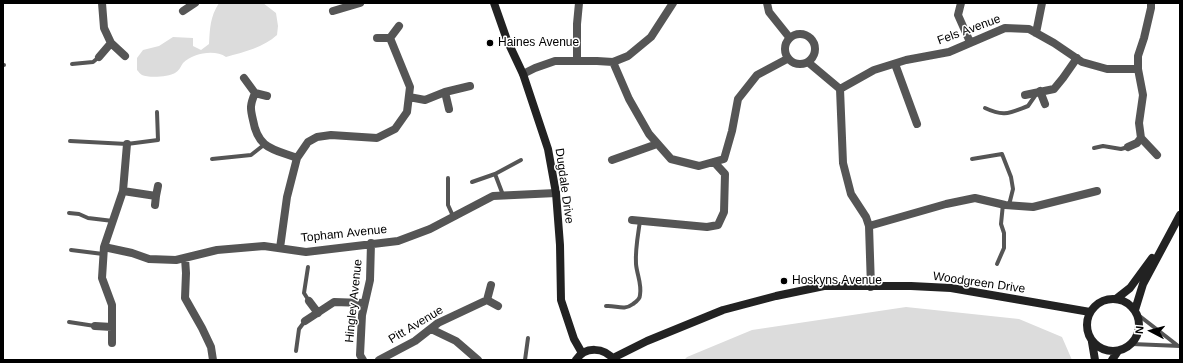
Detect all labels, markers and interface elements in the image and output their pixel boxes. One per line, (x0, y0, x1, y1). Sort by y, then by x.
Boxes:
street label: Fels Avenue (935, 12, 1003, 48)
place label: Haines Avenue (498, 36, 579, 50)
marker: Haines Avenue (485, 38, 495, 48)
street label: Dugdale Drive (552, 147, 576, 225)
street label: Topham Avenue (300, 222, 388, 246)
street label: Hingley Avenue (342, 259, 366, 343)
street label: Woodgreen Drive (932, 269, 1026, 297)
place label: Hoskyns Avenue (792, 274, 882, 288)
marker: Hoskyns Avenue (779, 276, 789, 286)
street label: Pitt Avenue (386, 303, 446, 347)
north arrow (1131, 311, 1171, 351)
text: N (1133, 325, 1145, 334)

